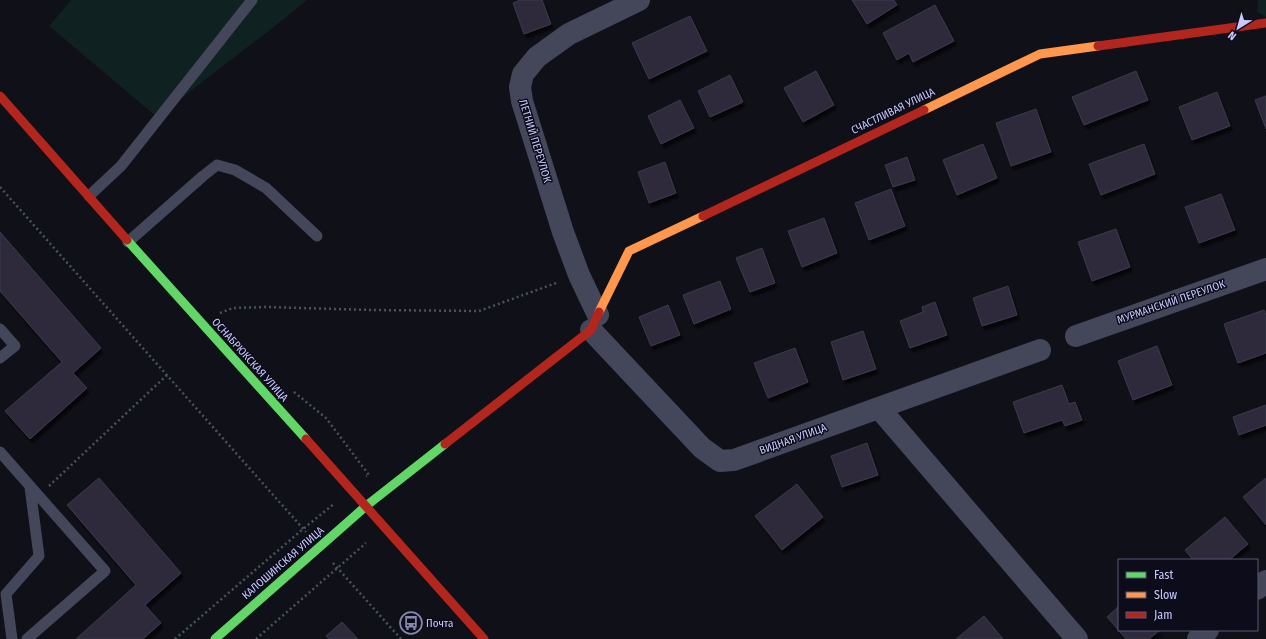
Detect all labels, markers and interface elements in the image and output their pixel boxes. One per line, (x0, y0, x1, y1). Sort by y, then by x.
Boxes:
north arrow (1218, 8, 1258, 48)
text: N (1226, 28, 1239, 43)
street label: СЧАСТЛИВАЯ УЛИЦА (849, 85, 937, 137)
street label: ЛЕТНИЙ ПЕРЕУЛОК (516, 98, 554, 184)
street label: МУРМАНСКИЙ ПЕРЕУЛОК (1115, 277, 1227, 327)
street label: ОСНАБРЮКСКАЯ УЛИЦА (209, 316, 291, 405)
street label: ВИДНАЯ УЛИЦА (758, 421, 829, 457)
street label: КАЛОШИНСКАЯ УЛИЦА (239, 524, 327, 602)
legend (1118, 559, 1258, 631)
text: Fast (1154, 568, 1173, 582)
text: Slow (1154, 588, 1177, 602)
text: Jam (1154, 608, 1172, 622)
bus stop icon: Почта (398, 610, 424, 636)
place label: Почта (426, 617, 453, 630)

